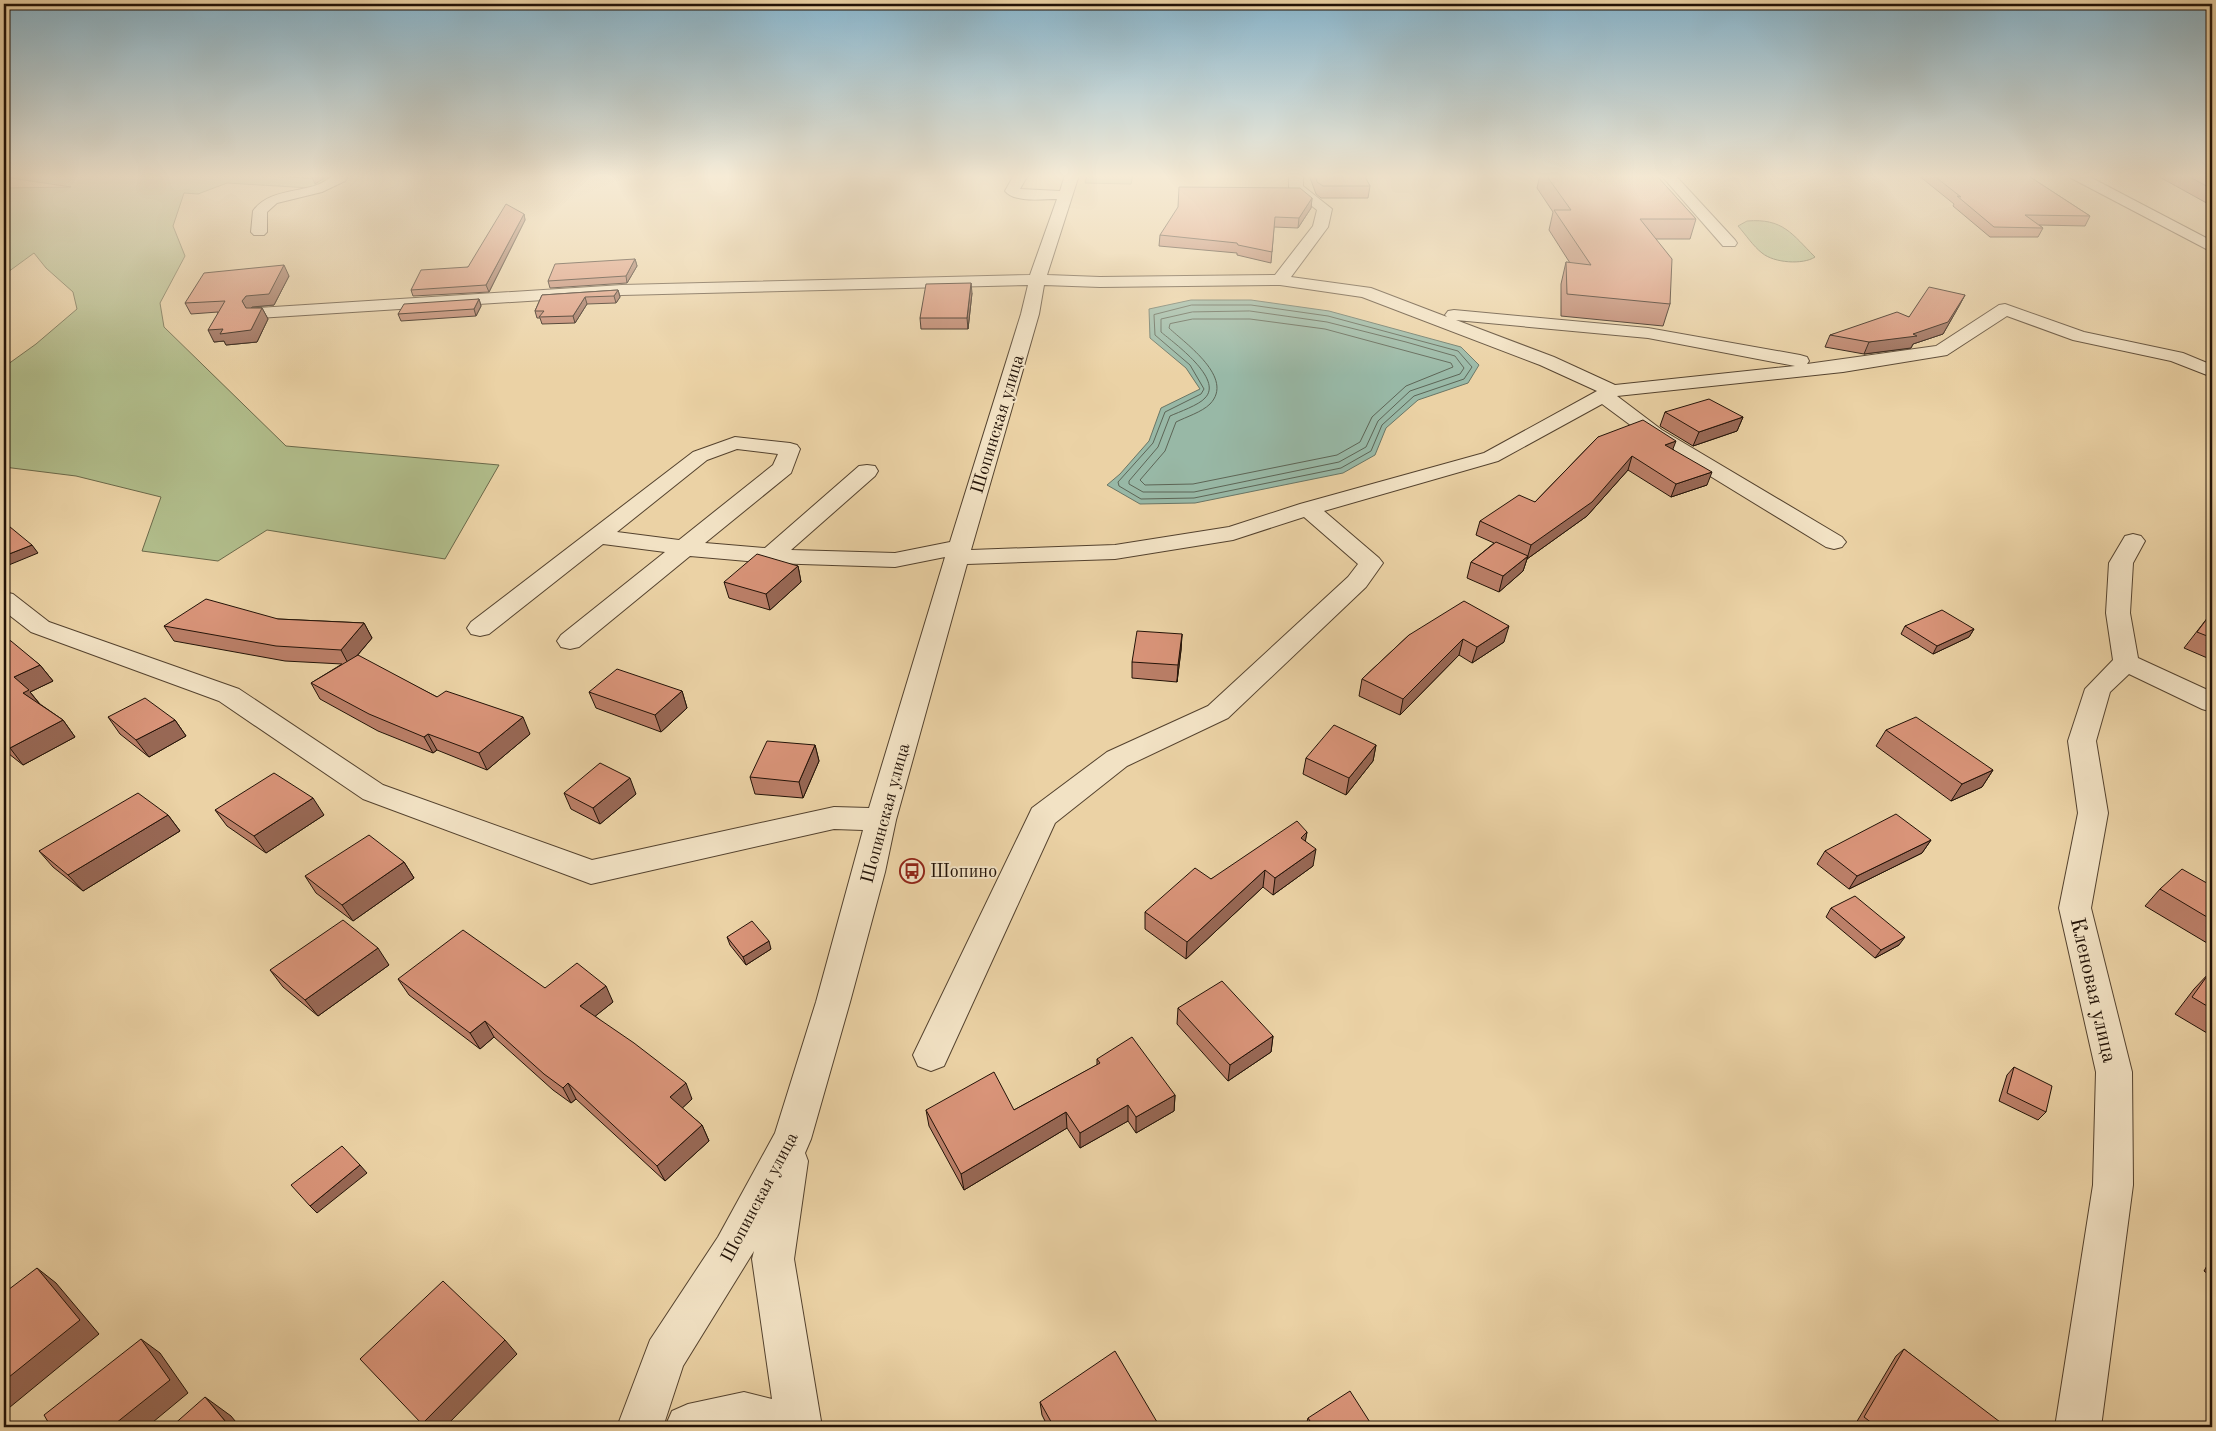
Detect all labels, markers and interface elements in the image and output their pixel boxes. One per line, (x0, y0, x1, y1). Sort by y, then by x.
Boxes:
street label: Шопинская улица (968, 353, 1028, 496)
street label: Шопинская улица (859, 741, 913, 885)
bus stop icon: Шопино (899, 858, 925, 884)
place label: Шопино (930, 863, 997, 881)
street label: Кленовая улица (2066, 916, 2119, 1065)
street label: Шопинская улица (718, 1129, 802, 1265)

